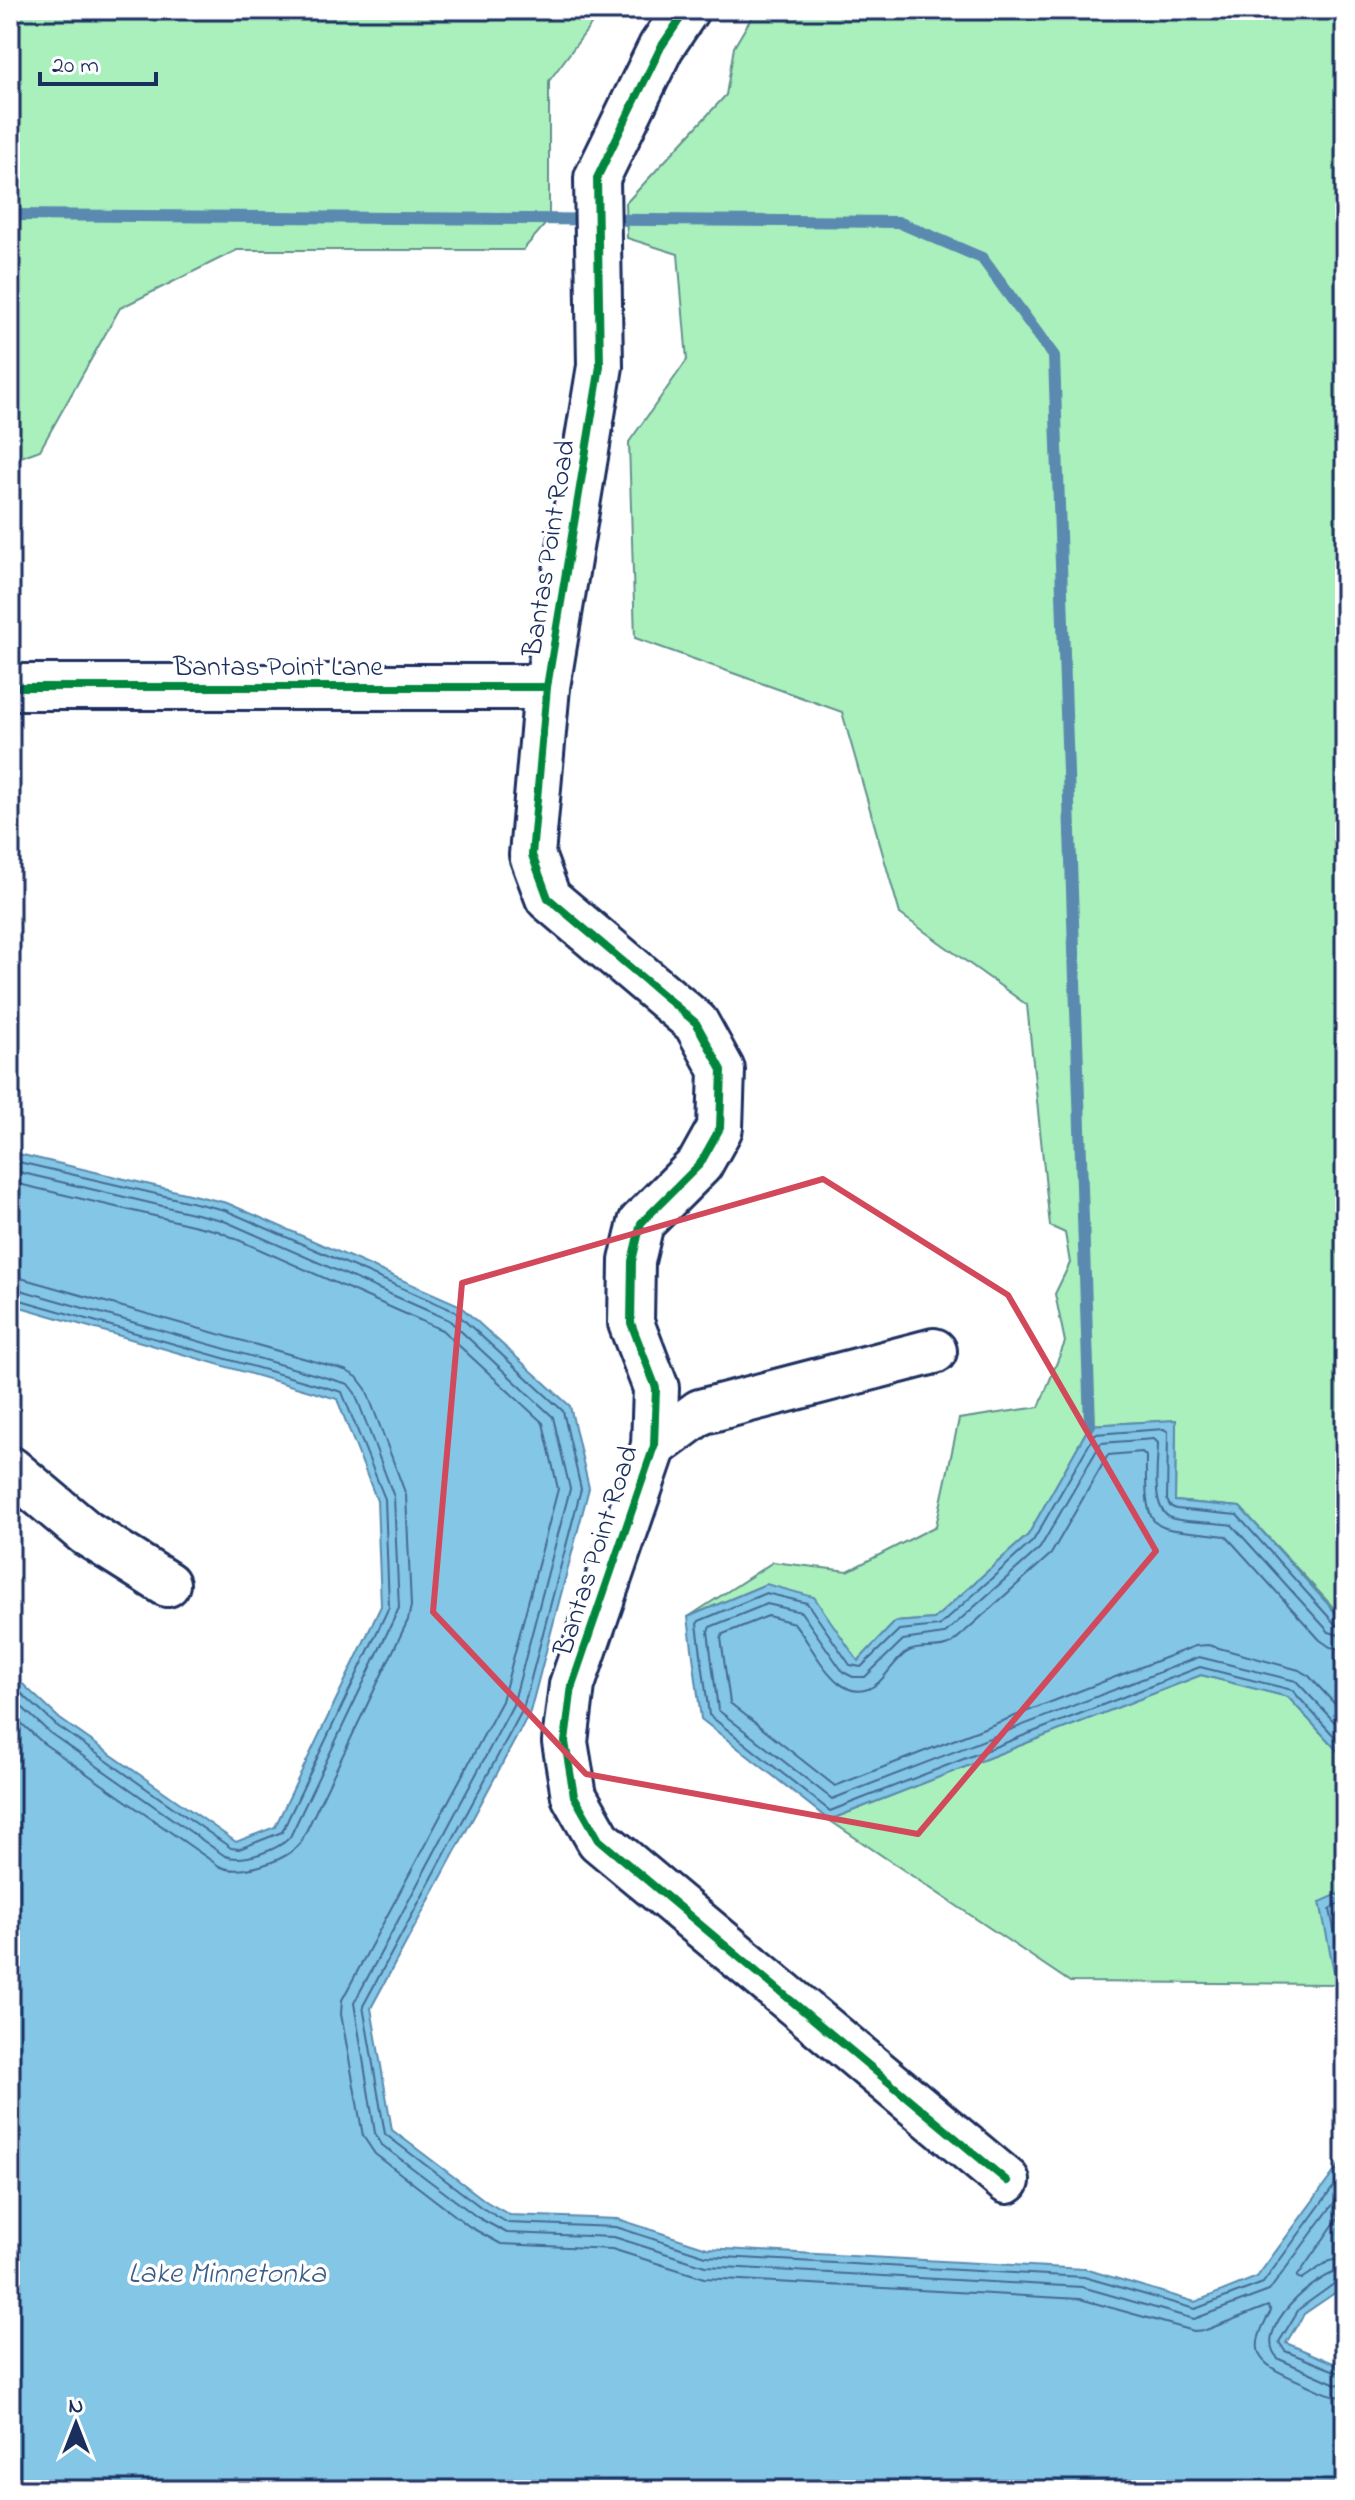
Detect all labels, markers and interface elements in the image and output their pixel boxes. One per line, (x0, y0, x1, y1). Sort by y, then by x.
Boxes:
scale bar (40, 36, 156, 86)
text: 20 m (52, 49, 99, 84)
street label: Bantas Point Road (513, 437, 588, 661)
street label: Bantas Point Lane (172, 648, 383, 689)
street label: Bantas Point Road (544, 1440, 651, 1662)
water label: Lake Minnetonka (128, 2253, 327, 2297)
north arrow (36, 2384, 116, 2464)
text: N (69, 2391, 83, 2423)

